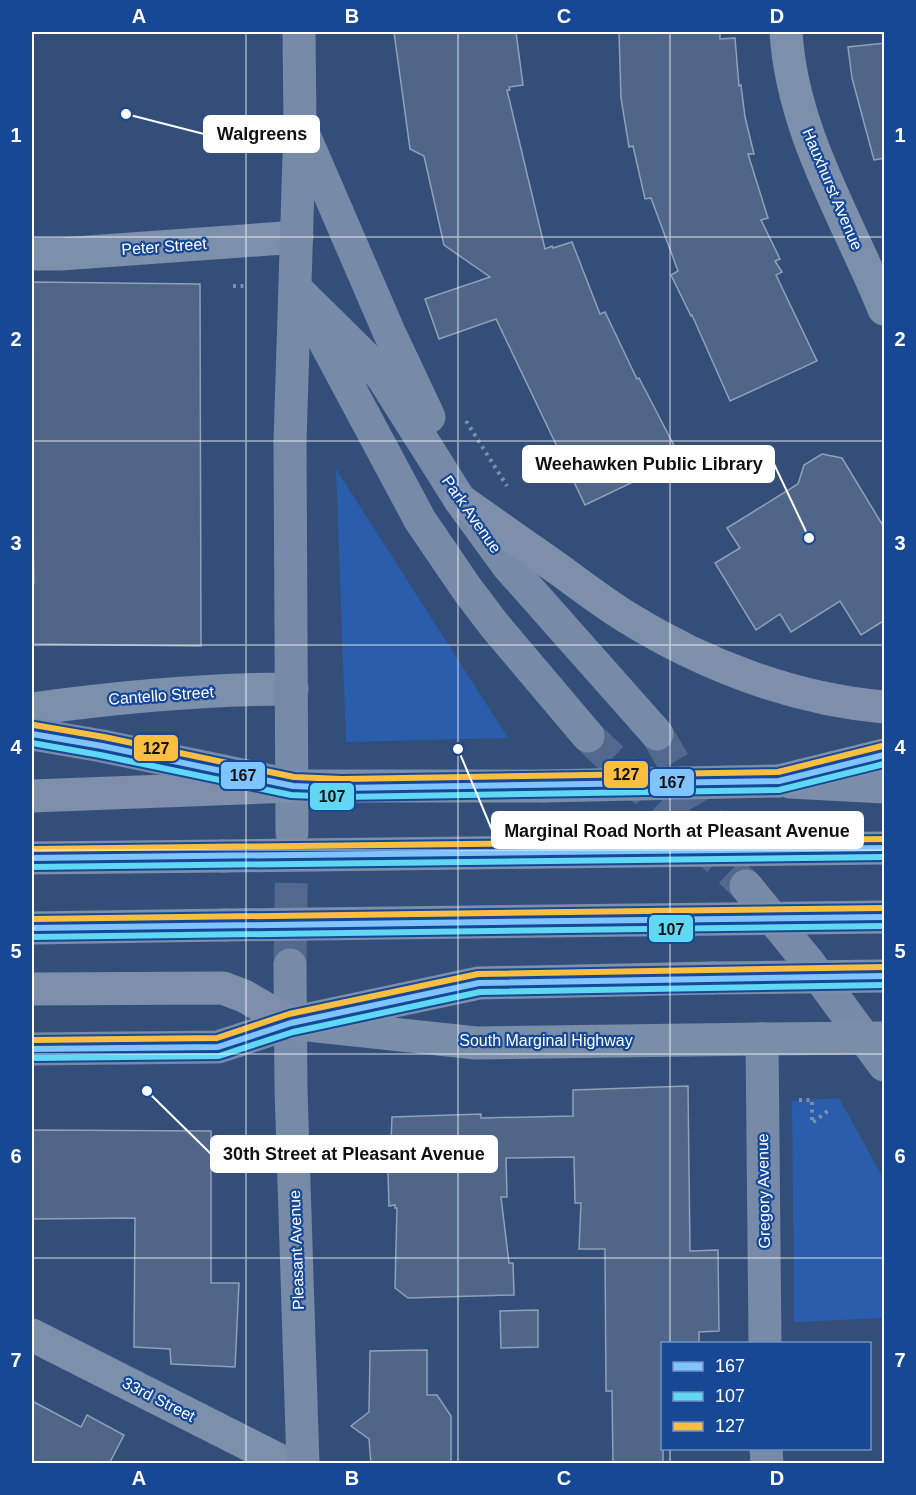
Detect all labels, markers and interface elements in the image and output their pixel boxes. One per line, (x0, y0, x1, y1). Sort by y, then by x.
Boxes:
text: A (132, 5, 146, 27)
text: B (345, 5, 359, 27)
text: C (557, 5, 571, 27)
text: D (770, 5, 784, 27)
callout: Walgreens (204, 116, 319, 152)
text: 1 (10, 124, 22, 146)
text: Walgreens (217, 124, 307, 144)
text: 1 (894, 124, 906, 146)
street label: Hauxhurst Avenue (799, 126, 866, 253)
street label: Peter Street (121, 235, 208, 258)
text: 2 (10, 328, 22, 350)
text: 2 (894, 328, 906, 350)
callout: Weehawken Public Library (523, 446, 774, 482)
text: Weehawken Public Library (535, 454, 763, 474)
street label: Park Avenue (439, 472, 505, 556)
text: 3 (10, 532, 22, 554)
text: 3 (894, 532, 906, 554)
street label: Cantello Street (108, 683, 215, 708)
line badge: 127 (133, 734, 179, 762)
text: 4 (10, 736, 22, 758)
text: 4 (894, 736, 906, 758)
text: 127 (143, 740, 169, 757)
line badge: 127 (603, 760, 649, 789)
line badge: 167 (220, 761, 266, 790)
text: 127 (613, 766, 639, 783)
text: 167 (230, 767, 256, 784)
line badge: 167 (649, 768, 695, 797)
text: 167 (659, 774, 685, 791)
line badge: 107 (309, 782, 355, 811)
text: 107 (319, 788, 345, 805)
callout: Marginal Road North at Pleasant Avenue (492, 812, 863, 848)
text: Marginal Road North at Pleasant Avenue (504, 821, 850, 841)
line badge: 107 (648, 914, 694, 943)
text: 107 (658, 921, 684, 938)
text: 5 (10, 940, 22, 962)
text: 5 (894, 940, 906, 962)
street label: South Marginal Highway (459, 1032, 633, 1049)
street label: Gregory Avenue (754, 1133, 773, 1249)
callout: 30th Street at Pleasant Avenue (211, 1136, 497, 1172)
text: 30th Street at Pleasant Avenue (223, 1144, 485, 1164)
text: 6 (10, 1145, 22, 1167)
text: 6 (894, 1145, 906, 1167)
street label: Pleasant Avenue (286, 1190, 307, 1310)
legend (661, 1342, 871, 1450)
text: 7 (10, 1349, 22, 1371)
text: 7 (894, 1349, 906, 1371)
text: 167 (715, 1356, 745, 1376)
street label: 33rd Street (120, 1374, 198, 1425)
text: 107 (715, 1386, 745, 1406)
text: 127 (715, 1416, 745, 1436)
text: A (132, 1467, 146, 1489)
text: B (345, 1467, 359, 1489)
text: C (557, 1467, 571, 1489)
text: D (770, 1467, 784, 1489)

